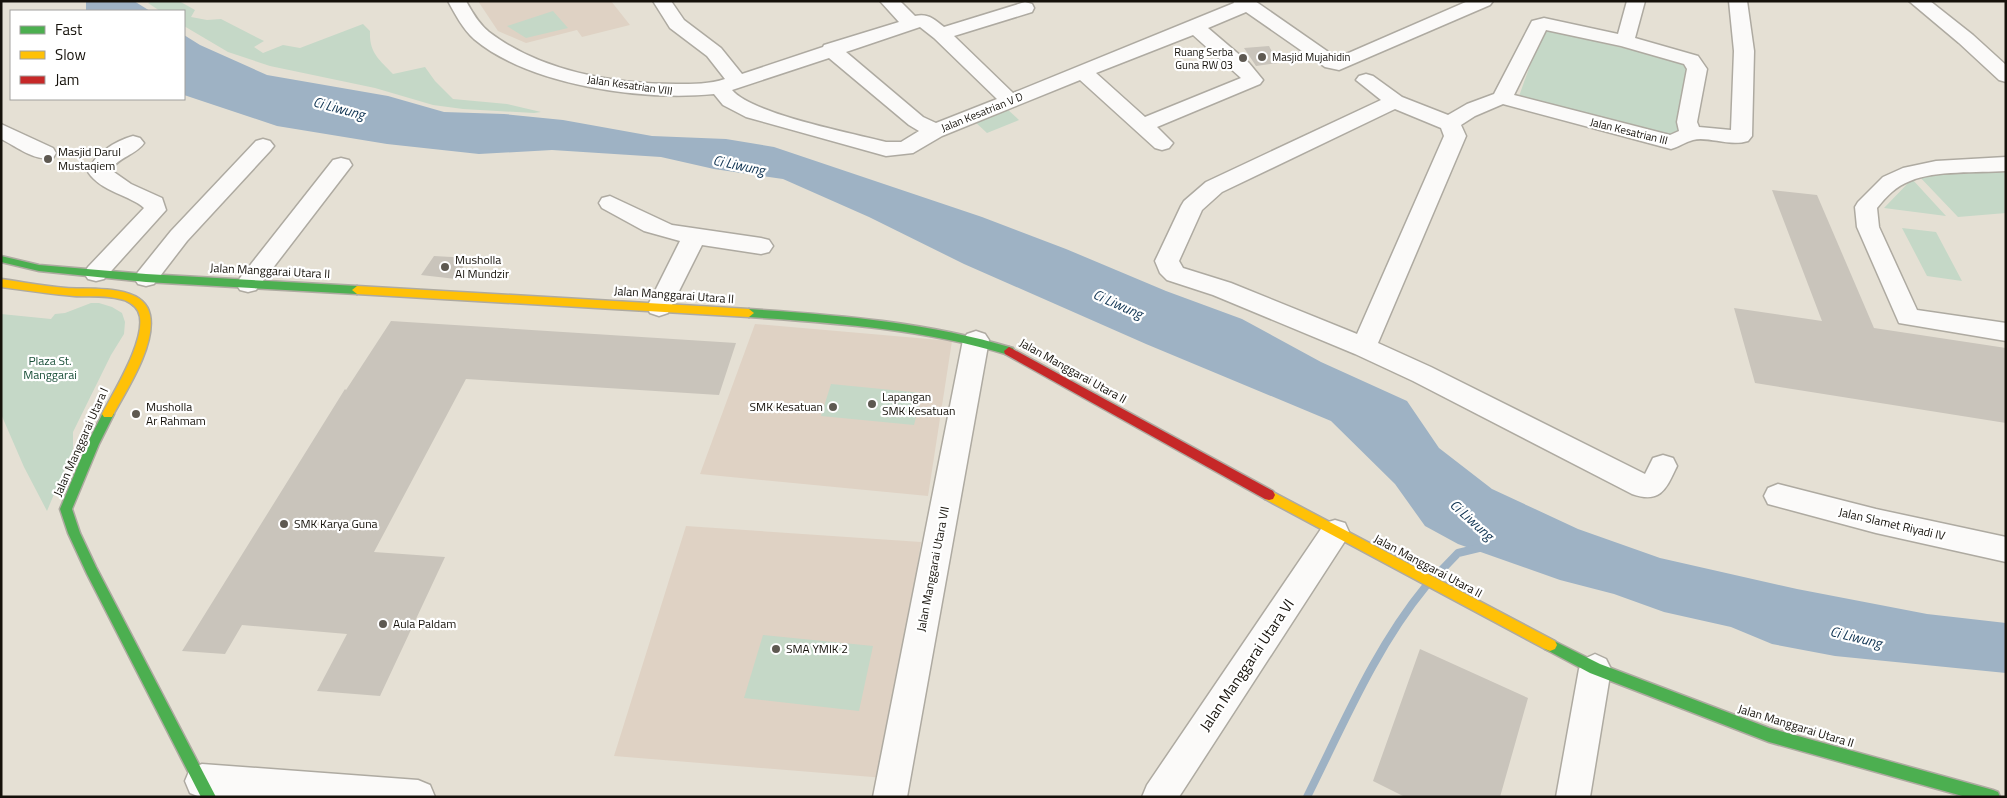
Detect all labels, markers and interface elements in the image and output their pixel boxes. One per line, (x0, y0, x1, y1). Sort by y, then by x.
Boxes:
legend (10, 10, 185, 100)
text: Fast (55, 18, 83, 41)
text: Slow (55, 43, 86, 66)
place label: Ruang Serba Guna RW 03 (1174, 44, 1233, 73)
place label: Masjid Mujahidin (1272, 49, 1350, 65)
marker: Masjid Mujahidin (1256, 51, 1268, 63)
marker: Ruang Serba Guna RW 03 (1237, 52, 1249, 64)
text: Jam (55, 68, 79, 91)
street label: Jalan Kesatrian VIII (586, 71, 674, 99)
street label: Jalan Kesatrian V D (939, 88, 1025, 136)
water label: Ci Liwung (311, 91, 369, 125)
street label: Jalan Kesatrian III (1589, 114, 1669, 148)
place label: Masjid Darul Mustaqiem (58, 142, 121, 175)
water label: Ci Liwung (711, 149, 768, 181)
marker: Masjid Darul Mustaqiem (42, 153, 54, 165)
place label: Musholla Al Mundzir (455, 250, 509, 283)
street label: Jalan Manggarai Utara II (209, 258, 331, 283)
marker: Musholla Al Mundzir (439, 261, 451, 273)
street label: Jalan Manggarai Utara II (613, 281, 735, 308)
water label: Ci Liwung (1090, 283, 1148, 324)
street label: Jalan Manggarai Utara II (1016, 333, 1130, 408)
park label: Plaza St. Manggarai (23, 351, 77, 384)
street label: Jalan Manggarai Utara I (48, 384, 113, 499)
place label: Lapangan SMK Kesatuan (882, 387, 955, 420)
place label: Musholla Ar Rahmam (146, 397, 206, 430)
place label: SMK Kesatuan (750, 397, 823, 416)
marker: Lapangan SMK Kesatuan (866, 398, 878, 410)
marker: SMK Kesatuan (827, 401, 839, 413)
marker: Musholla Ar Rahmam (130, 408, 142, 420)
water label: Ci Liwung (1446, 494, 1500, 546)
street label: Jalan Slamet Riyadi IV (1837, 502, 1947, 545)
street label: Jalan Manggarai Utara VII (911, 505, 954, 633)
place label: SMK Karya Guna (294, 514, 378, 533)
marker: SMK Karya Guna (278, 518, 290, 530)
street label: Jalan Manggarai Utara II (1371, 529, 1486, 602)
street label: Jalan Manggarai Utara VI (1194, 594, 1300, 736)
place label: Aula Paldam (393, 614, 456, 633)
marker: Aula Paldam (377, 618, 389, 630)
water label: Ci Liwung (1828, 620, 1886, 653)
place label: SMA YMIK 2 (786, 639, 848, 658)
marker: SMA YMIK 2 (770, 643, 782, 655)
street label: Jalan Manggarai Utara II (1736, 699, 1856, 752)

